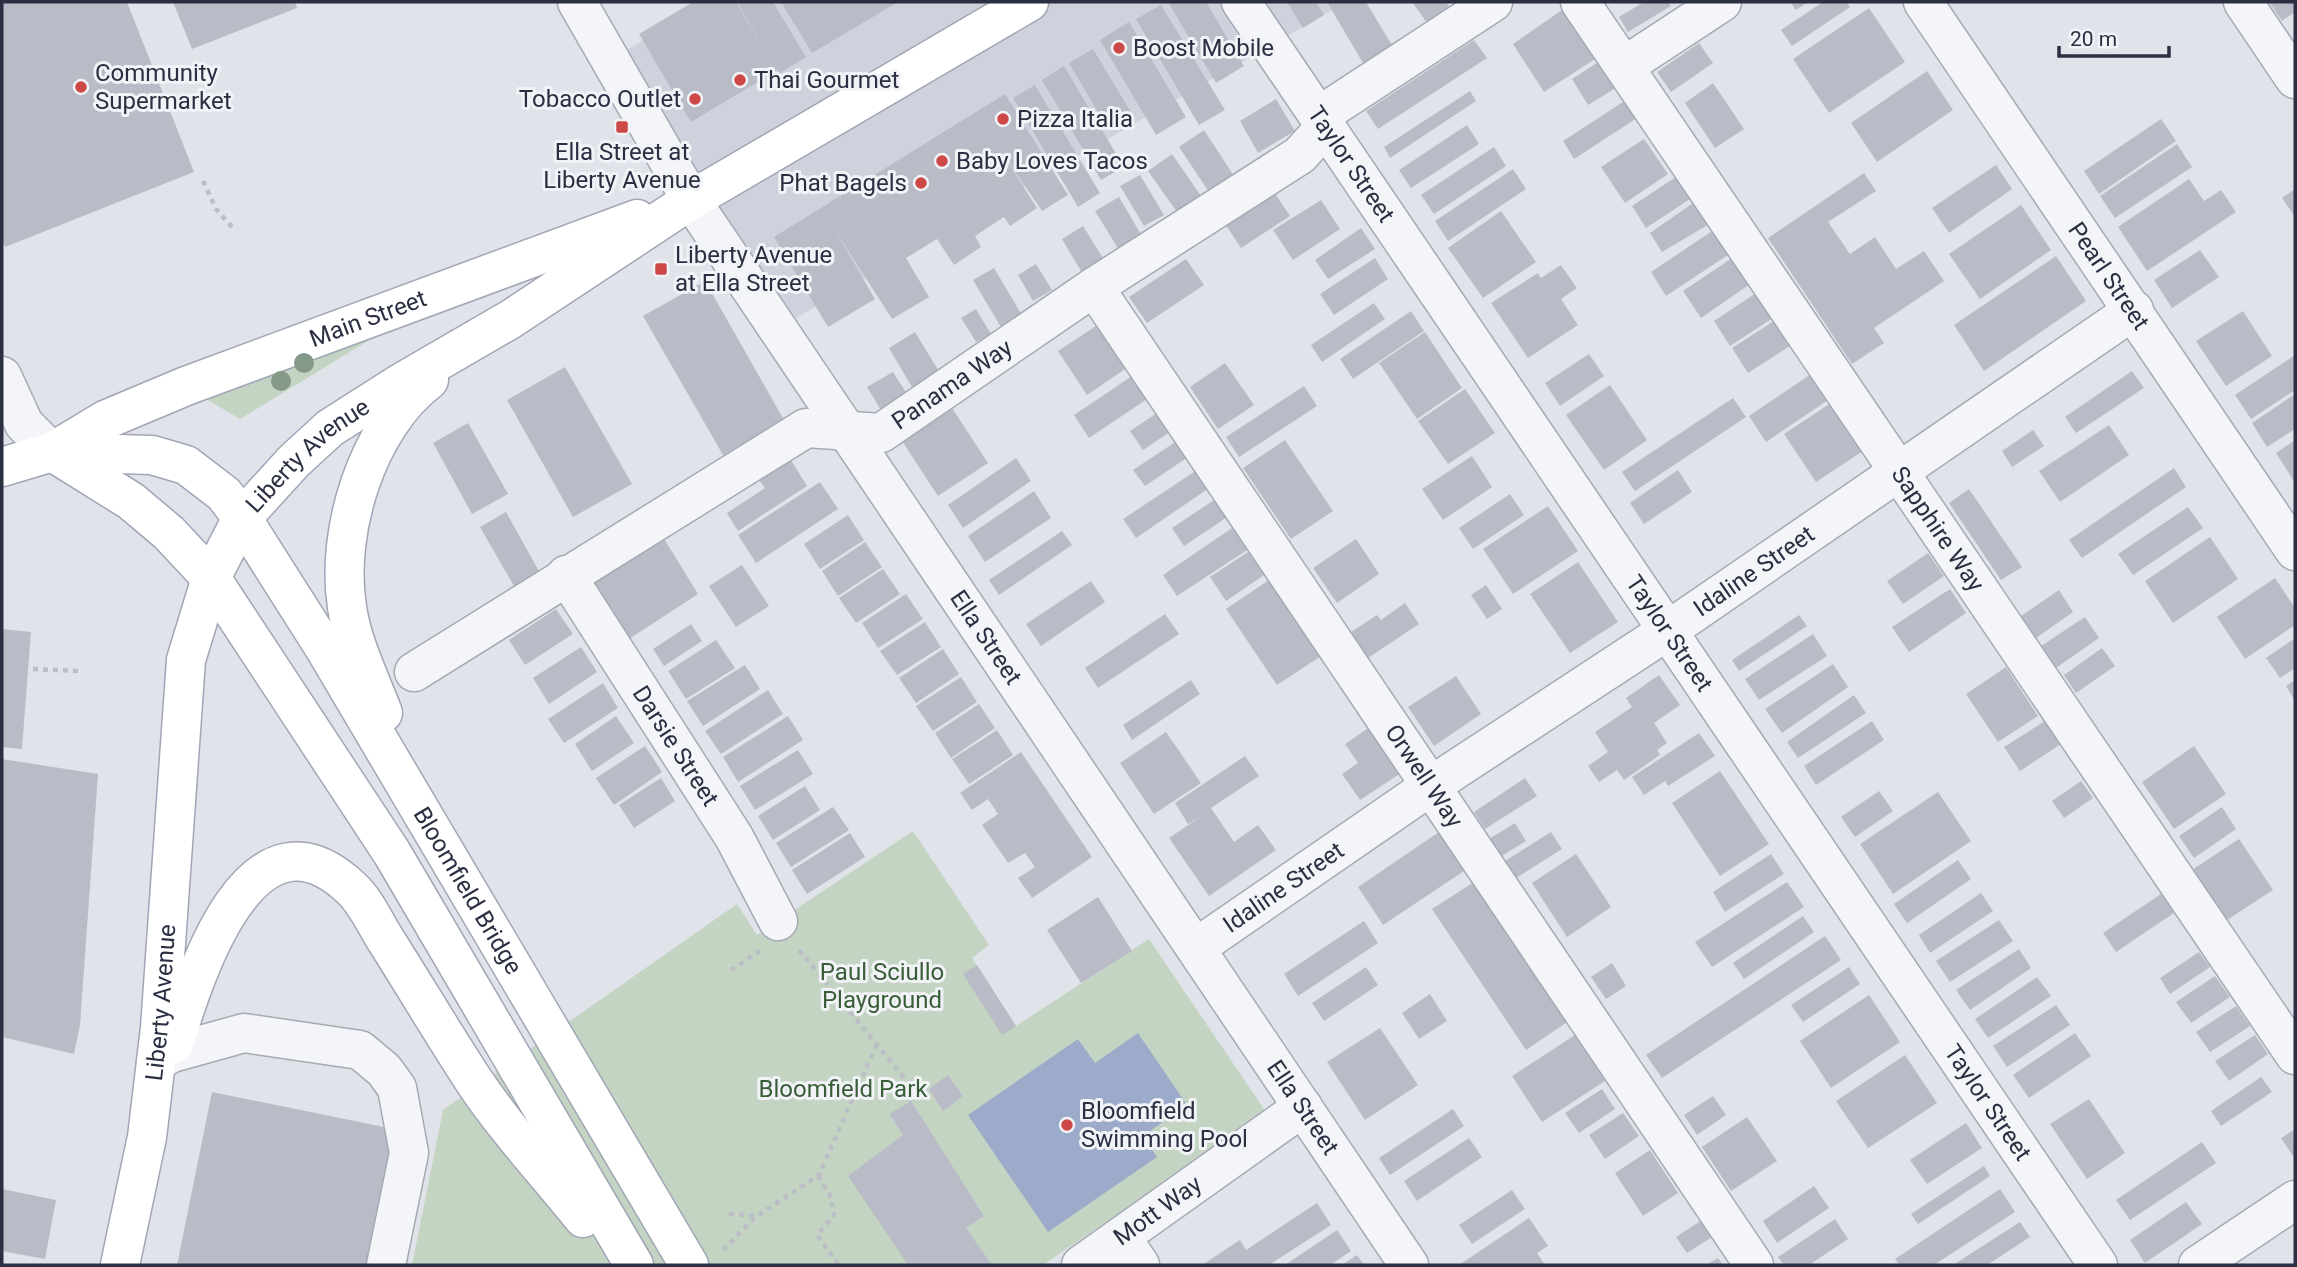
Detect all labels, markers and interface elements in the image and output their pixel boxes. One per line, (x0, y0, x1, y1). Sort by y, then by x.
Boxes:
scale bar (2059, 14, 2169, 58)
text: 20 m (2070, 27, 2117, 51)
place label: Boost Mobile (1133, 34, 1274, 62)
marker: Boost Mobile (1111, 40, 1127, 56)
place label: Community Supermarket (95, 59, 232, 115)
place label: Thai Gourmet (754, 66, 900, 94)
marker: Thai Gourmet (732, 72, 748, 88)
marker: Community Supermarket (73, 79, 89, 95)
place label: Tobacco Outlet (519, 85, 681, 113)
marker: Tobacco Outlet (687, 91, 703, 107)
street label: Taylor Street (1302, 101, 1400, 228)
place label: Pizza Italia (1017, 105, 1133, 133)
marker: Pizza Italia (995, 111, 1011, 127)
marker: Ella Street at Liberty Avenue (614, 119, 630, 135)
place label: Ella Street at Liberty Avenue (543, 138, 701, 194)
place label: Baby Loves Tacos (956, 147, 1148, 175)
marker: Baby Loves Tacos (934, 153, 950, 169)
place label: Phat Bagels (779, 169, 907, 197)
marker: Phat Bagels (913, 175, 929, 191)
street label: Pearl Street (2062, 217, 2155, 335)
place label: Liberty Avenue at Ella Street (675, 241, 832, 297)
marker: Liberty Avenue at Ella Street (653, 261, 669, 277)
street label: Main Street (306, 284, 430, 353)
street label: Panama Way (887, 333, 1018, 435)
street label: Liberty Avenue (240, 393, 375, 518)
street label: Sapphire Way (1885, 461, 1991, 597)
street label: Idaline Street (1688, 520, 1820, 622)
street label: Taylor Street (1620, 570, 1719, 697)
street label: Ella Street (944, 585, 1028, 690)
street label: Darsie Street (627, 681, 724, 811)
street label: Orwell Way (1379, 719, 1469, 834)
street label: Bloomfield Bridge (408, 802, 528, 979)
street label: Idaline Street (1218, 836, 1349, 939)
street label: Liberty Avenue (140, 923, 181, 1083)
park label: Paul Sciullo Playground (820, 958, 944, 1014)
street label: Taylor Street (1939, 1039, 2037, 1166)
street label: Ella Street (1261, 1055, 1345, 1160)
park label: Bloomfield Park (759, 1075, 928, 1103)
place label: Bloomfield Swimming Pool (1081, 1097, 1248, 1153)
marker: Bloomfield Swimming Pool (1059, 1117, 1075, 1133)
street label: Mott Way (1108, 1169, 1208, 1251)

